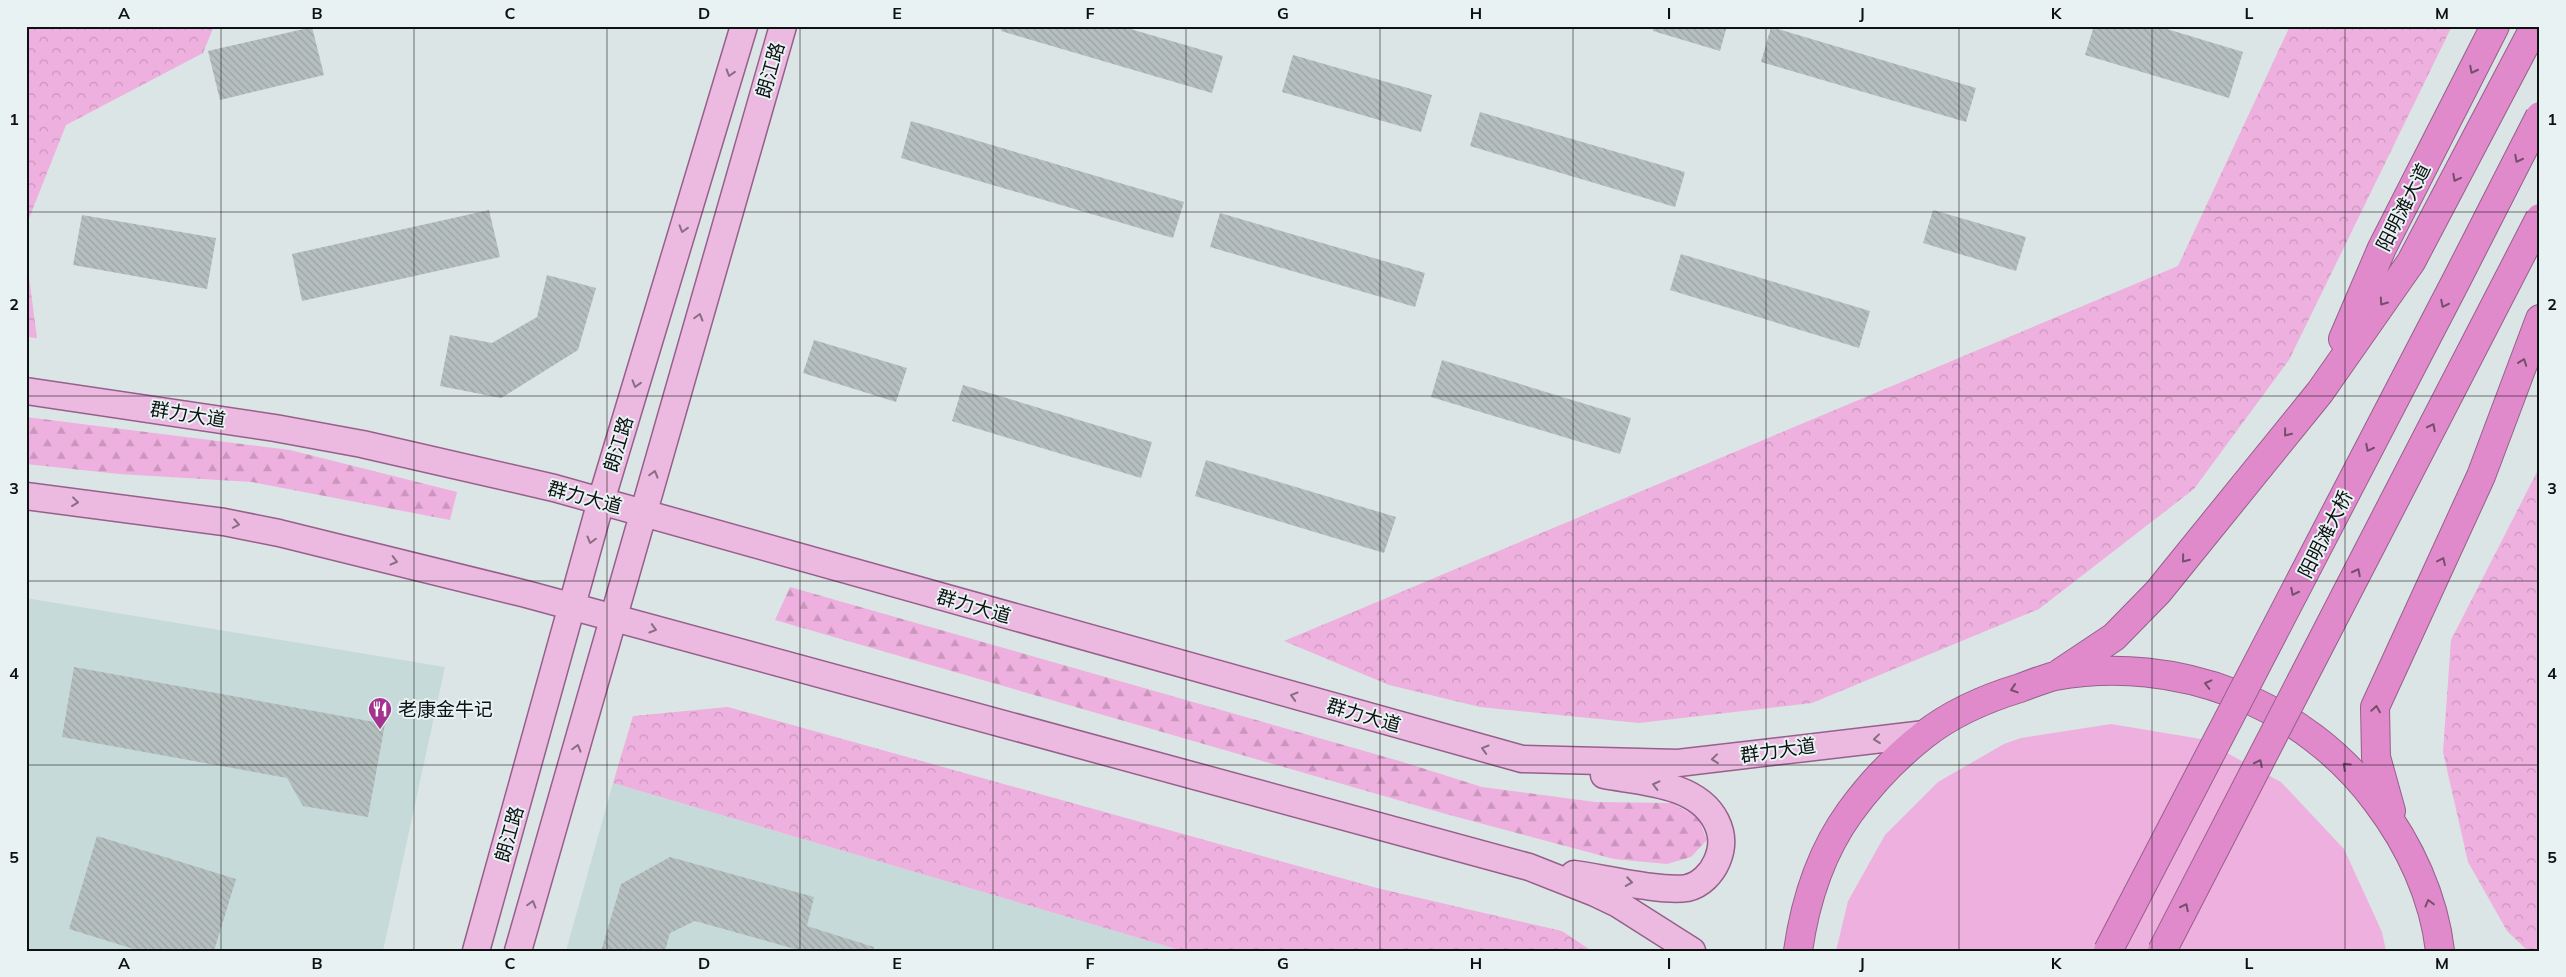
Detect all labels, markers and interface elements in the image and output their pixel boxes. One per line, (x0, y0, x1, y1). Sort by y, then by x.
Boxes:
text: A (118, 3, 130, 23)
text: B (311, 3, 323, 23)
text: C (505, 3, 516, 23)
text: D (698, 3, 710, 23)
text: E (892, 3, 902, 23)
text: F (1085, 3, 1095, 23)
text: G (1277, 3, 1289, 23)
text: H (1470, 3, 1482, 23)
text: I (1667, 3, 1671, 23)
text: J (1859, 3, 1865, 23)
text: K (2051, 3, 2063, 23)
text: L (2245, 3, 2254, 23)
text: M (2435, 3, 2449, 23)
street label: 朗江路 (751, 39, 789, 101)
one-way arrow (2469, 64, 2479, 73)
one-way arrow (725, 68, 735, 77)
text: 1 (9, 109, 19, 129)
text: 1 (2547, 109, 2557, 129)
one-way arrow (2514, 154, 2524, 163)
street label: 阳明滩大道 (2371, 159, 2435, 255)
one-way arrow (2452, 172, 2462, 181)
one-way arrow (679, 224, 689, 232)
text: 2 (9, 294, 19, 314)
text: 2 (2547, 294, 2557, 314)
one-way arrow (2380, 296, 2389, 306)
one-way arrow (2440, 299, 2450, 308)
one-way arrow (693, 313, 704, 322)
one-way arrow (2517, 358, 2527, 367)
one-way arrow (632, 380, 642, 388)
street label: 群力大道 (149, 396, 227, 432)
street label: 朗江路 (598, 413, 638, 475)
one-way arrow (2426, 424, 2436, 433)
one-way arrow (2284, 427, 2293, 436)
one-way arrow (2365, 443, 2375, 452)
one-way arrow (648, 470, 658, 478)
street label: 群力大道 (545, 476, 625, 518)
text: 3 (9, 478, 19, 498)
text: 3 (2547, 478, 2557, 498)
street label: 阳明滩大桥 (2293, 486, 2357, 582)
one-way arrow (71, 496, 79, 507)
one-way arrow (231, 518, 240, 529)
one-way arrow (586, 536, 596, 544)
one-way arrow (2182, 553, 2190, 562)
one-way arrow (389, 555, 398, 566)
one-way arrow (2436, 557, 2446, 566)
one-way arrow (2351, 568, 2361, 577)
street label: 群力大道 (934, 584, 1014, 628)
one-way arrow (2291, 587, 2301, 596)
one-way arrow (648, 623, 656, 633)
text: 4 (9, 663, 19, 683)
text: 4 (2547, 663, 2557, 683)
one-way arrow (2203, 679, 2212, 690)
one-way arrow (2010, 684, 2019, 694)
one-way arrow (1291, 691, 1299, 701)
street label: 群力大道 (1324, 693, 1404, 737)
restaurant icon: 老康金牛记 (367, 696, 393, 730)
place label: 老康金牛记 (398, 697, 493, 721)
one-way arrow (2371, 704, 2381, 713)
street label: 群力大道 (1739, 733, 1817, 767)
one-way arrow (1872, 733, 1880, 744)
one-way arrow (572, 744, 582, 753)
one-way arrow (1480, 744, 1489, 755)
one-way arrow (1711, 753, 1719, 764)
one-way arrow (2253, 759, 2263, 768)
one-way arrow (2343, 763, 2352, 772)
one-way arrow (1653, 781, 1661, 791)
street label: 朗江路 (490, 803, 528, 865)
text: 5 (9, 847, 19, 867)
text: 5 (2547, 847, 2557, 867)
one-way arrow (1625, 876, 1633, 887)
one-way arrow (2424, 899, 2435, 908)
one-way arrow (526, 900, 536, 909)
one-way arrow (2179, 904, 2189, 913)
text: A (118, 953, 130, 973)
text: B (311, 953, 323, 973)
text: C (505, 953, 516, 973)
text: D (698, 953, 710, 973)
text: E (892, 953, 902, 973)
text: F (1085, 953, 1095, 973)
text: G (1277, 953, 1289, 973)
text: H (1470, 953, 1482, 973)
text: I (1667, 953, 1671, 973)
text: J (1859, 953, 1865, 973)
text: K (2051, 953, 2063, 973)
text: L (2245, 953, 2254, 973)
text: M (2435, 953, 2449, 973)

